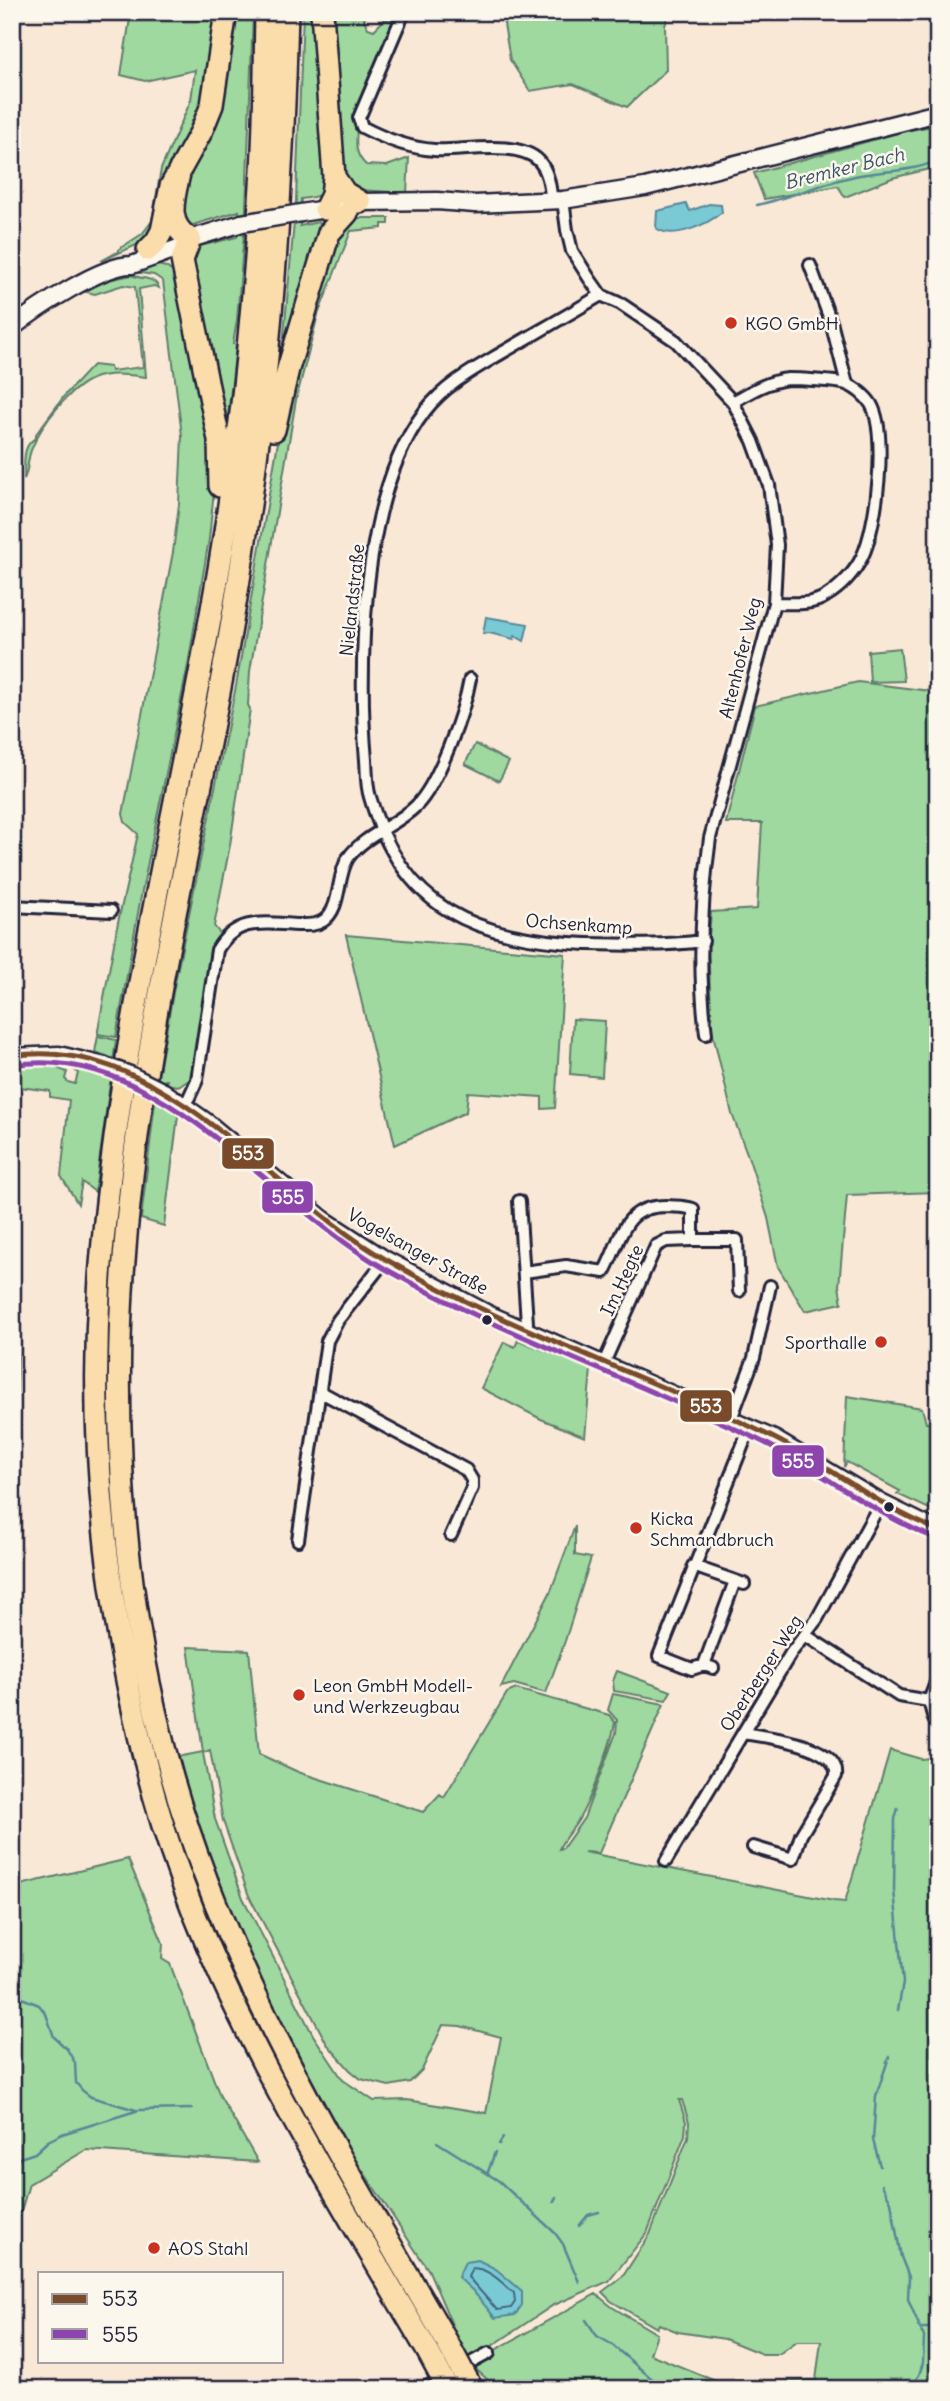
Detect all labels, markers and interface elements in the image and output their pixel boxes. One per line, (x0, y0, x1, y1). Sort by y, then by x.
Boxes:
water label: Bremker Bach (782, 141, 907, 194)
place label: KGO GmbH (745, 312, 839, 335)
marker: KGO GmbH (723, 315, 739, 331)
street label: Nielandstraße (335, 543, 369, 657)
street label: Altenhofer Weg (714, 595, 766, 721)
street label: Ochsenkamp (525, 909, 633, 939)
line badge: 553 (221, 1137, 275, 1170)
text: 553 (232, 1141, 264, 1165)
line badge: 555 (261, 1180, 314, 1214)
text: 555 (272, 1185, 304, 1209)
street label: Vogelsanger Straße (344, 1203, 492, 1299)
street label: Im Hegte (596, 1241, 648, 1319)
unlabelled marker (480, 1313, 494, 1327)
place label: Sporthalle (785, 1331, 867, 1354)
marker: Sporthalle (873, 1334, 889, 1350)
line badge: 553 (679, 1389, 733, 1423)
text: 553 (690, 1394, 722, 1418)
line badge: 555 (771, 1444, 825, 1478)
text: 555 (782, 1449, 814, 1473)
unlabelled marker (882, 1500, 896, 1514)
place label: Kicka Schmandbruch (650, 1507, 774, 1551)
marker: Kicka Schmandbruch (628, 1520, 644, 1536)
street label: Oberberger Weg (715, 1610, 807, 1736)
place label: Leon GmbH Modell- und Werkzeugbau (313, 1674, 473, 1718)
marker: Leon GmbH Modell- und Werkzeugbau (291, 1687, 307, 1703)
place label: AOS Stahl (168, 2237, 248, 2260)
marker: AOS Stahl (146, 2240, 162, 2256)
legend (38, 2272, 284, 2362)
text: 553 (102, 2285, 138, 2312)
text: 555 (102, 2321, 138, 2348)

